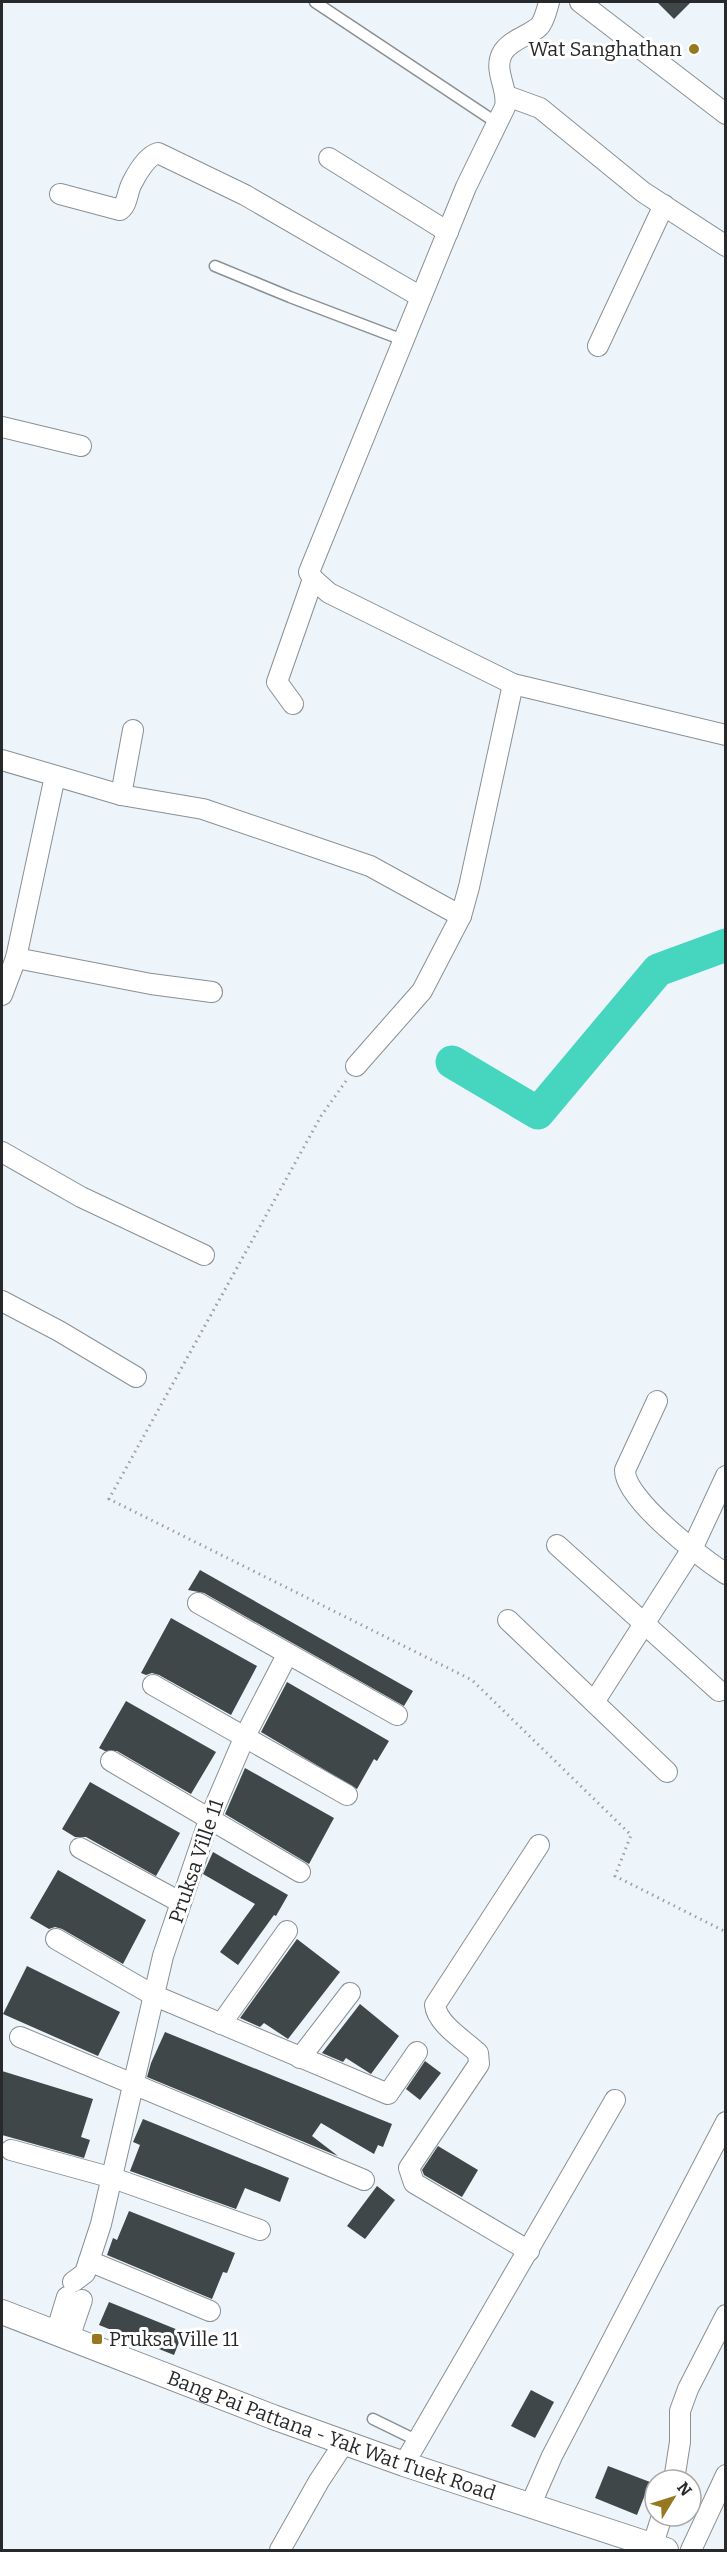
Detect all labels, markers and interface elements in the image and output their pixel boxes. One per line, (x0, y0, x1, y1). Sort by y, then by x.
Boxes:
place label: Wat Sanghathan (529, 37, 682, 61)
marker: Wat Sanghathan (687, 42, 701, 56)
street label: Pruksa Ville 11 (164, 1796, 228, 1926)
place label: Pruksa Ville 11 (109, 2327, 239, 2351)
marker: Pruksa Ville 11 (90, 2332, 104, 2346)
street label: Bang Pai Pattana - Yak Wat Tuek Road (164, 2365, 499, 2505)
north arrow (643, 2468, 703, 2528)
text: N (673, 2478, 696, 2500)

